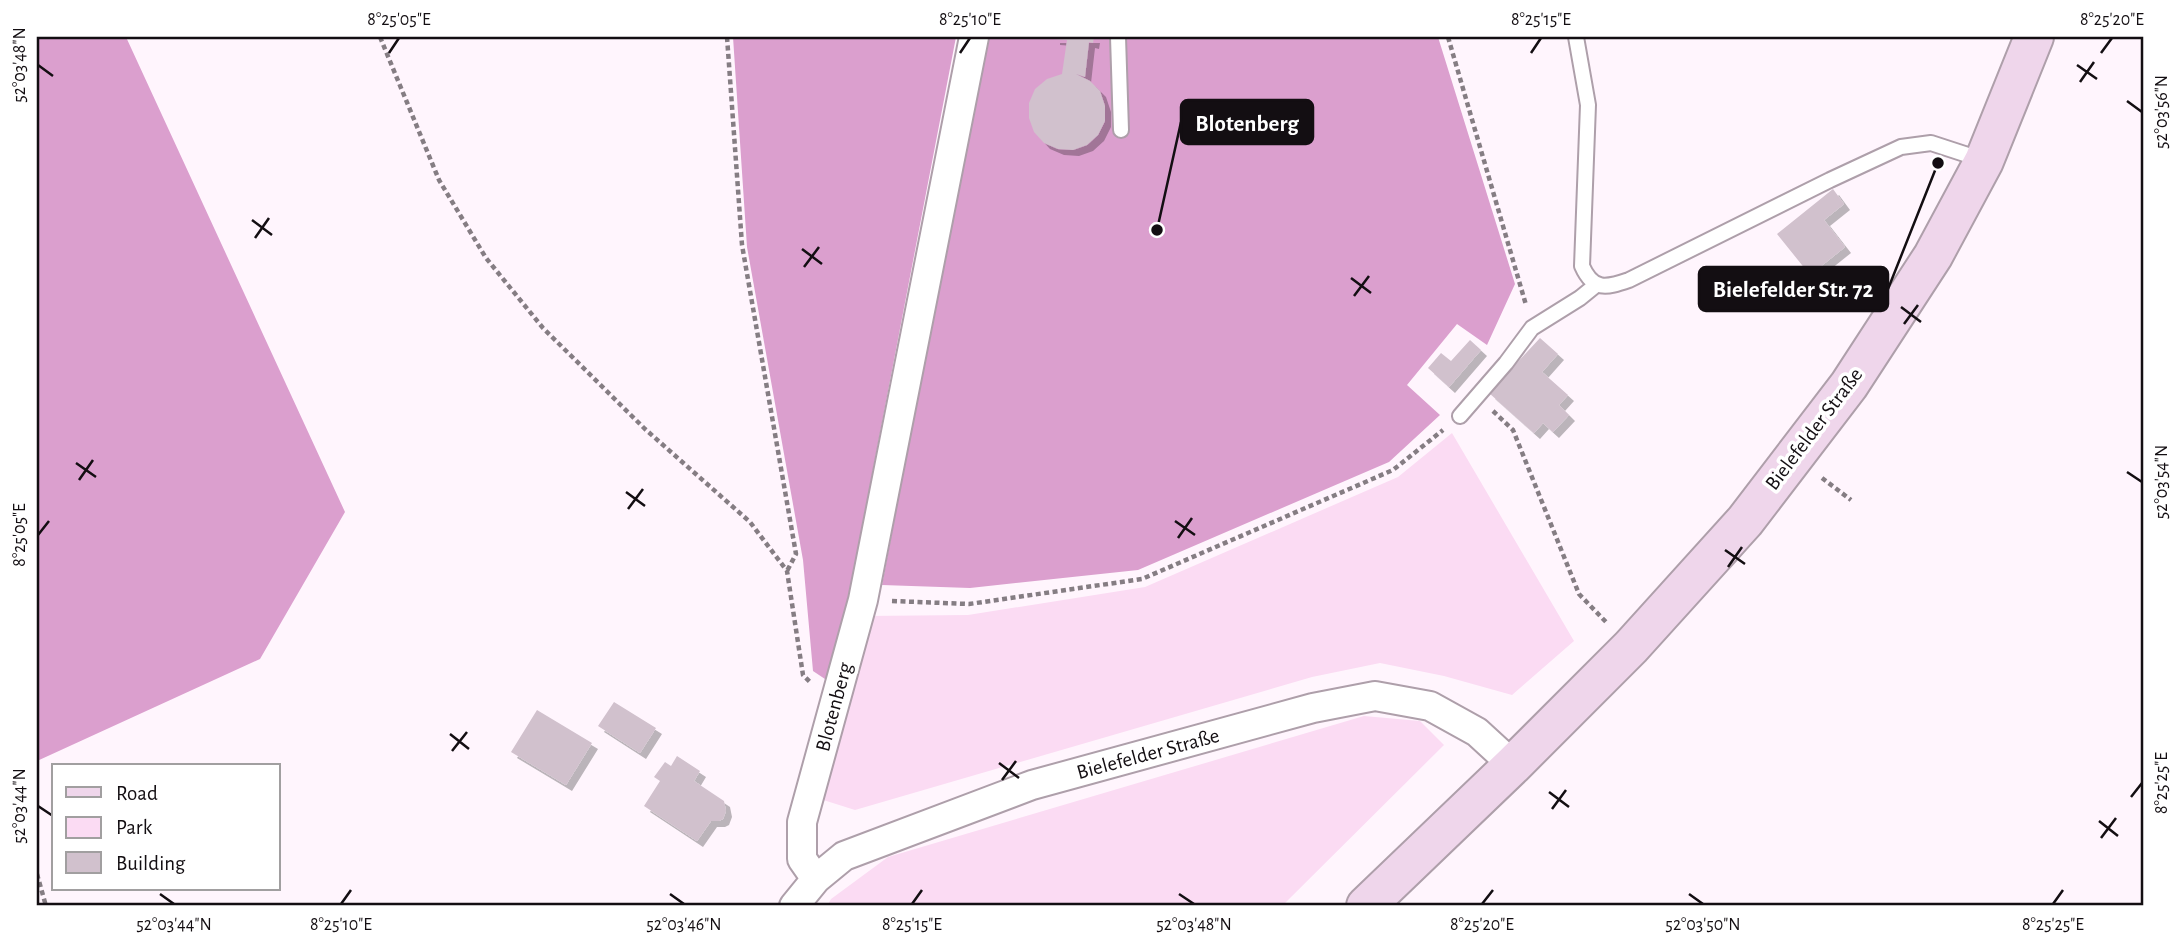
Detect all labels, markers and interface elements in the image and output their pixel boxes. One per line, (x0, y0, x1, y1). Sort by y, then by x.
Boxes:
text: 8°25'05"E (367, 11, 431, 29)
text: 8°25'10"E (939, 11, 1001, 29)
text: 8°25'15"E (1511, 11, 1571, 29)
text: 8°25'20"E (2080, 11, 2144, 29)
text: 52°03'48"N (11, 27, 29, 103)
text: 52°03'56"N (2153, 75, 2171, 149)
callout: Blotenberg (1181, 100, 1313, 144)
text: Blotenberg (1195, 113, 1299, 136)
callout: Bielefelder Str. 72 (1699, 267, 1888, 311)
text: Bielefelder Str. 72 (1713, 279, 1873, 302)
street label: Bielefelder Straße (1761, 364, 1867, 494)
text: 52°03'54"N (2153, 445, 2171, 519)
text: 8°25'05"E (11, 503, 29, 567)
street label: Blotenberg (812, 660, 856, 754)
street label: Bielefelder Straße (1074, 725, 1222, 783)
text: 8°25'25"E (2153, 752, 2171, 814)
legend (52, 764, 280, 890)
text: 52°03'44"N (11, 768, 29, 844)
text: Road (116, 783, 158, 804)
text: Park (116, 817, 153, 838)
text: Building (116, 853, 186, 874)
text: 52°03'44"N (136, 916, 212, 934)
text: 8°25'10"E (310, 916, 372, 934)
text: 52°03'46"N (646, 916, 722, 934)
text: 8°25'15"E (882, 916, 942, 934)
text: 52°03'48"N (1156, 916, 1232, 934)
text: 8°25'20"E (1450, 916, 1514, 934)
text: 52°03'50"N (1665, 916, 1741, 934)
text: 8°25'25"E (2022, 916, 2084, 934)

